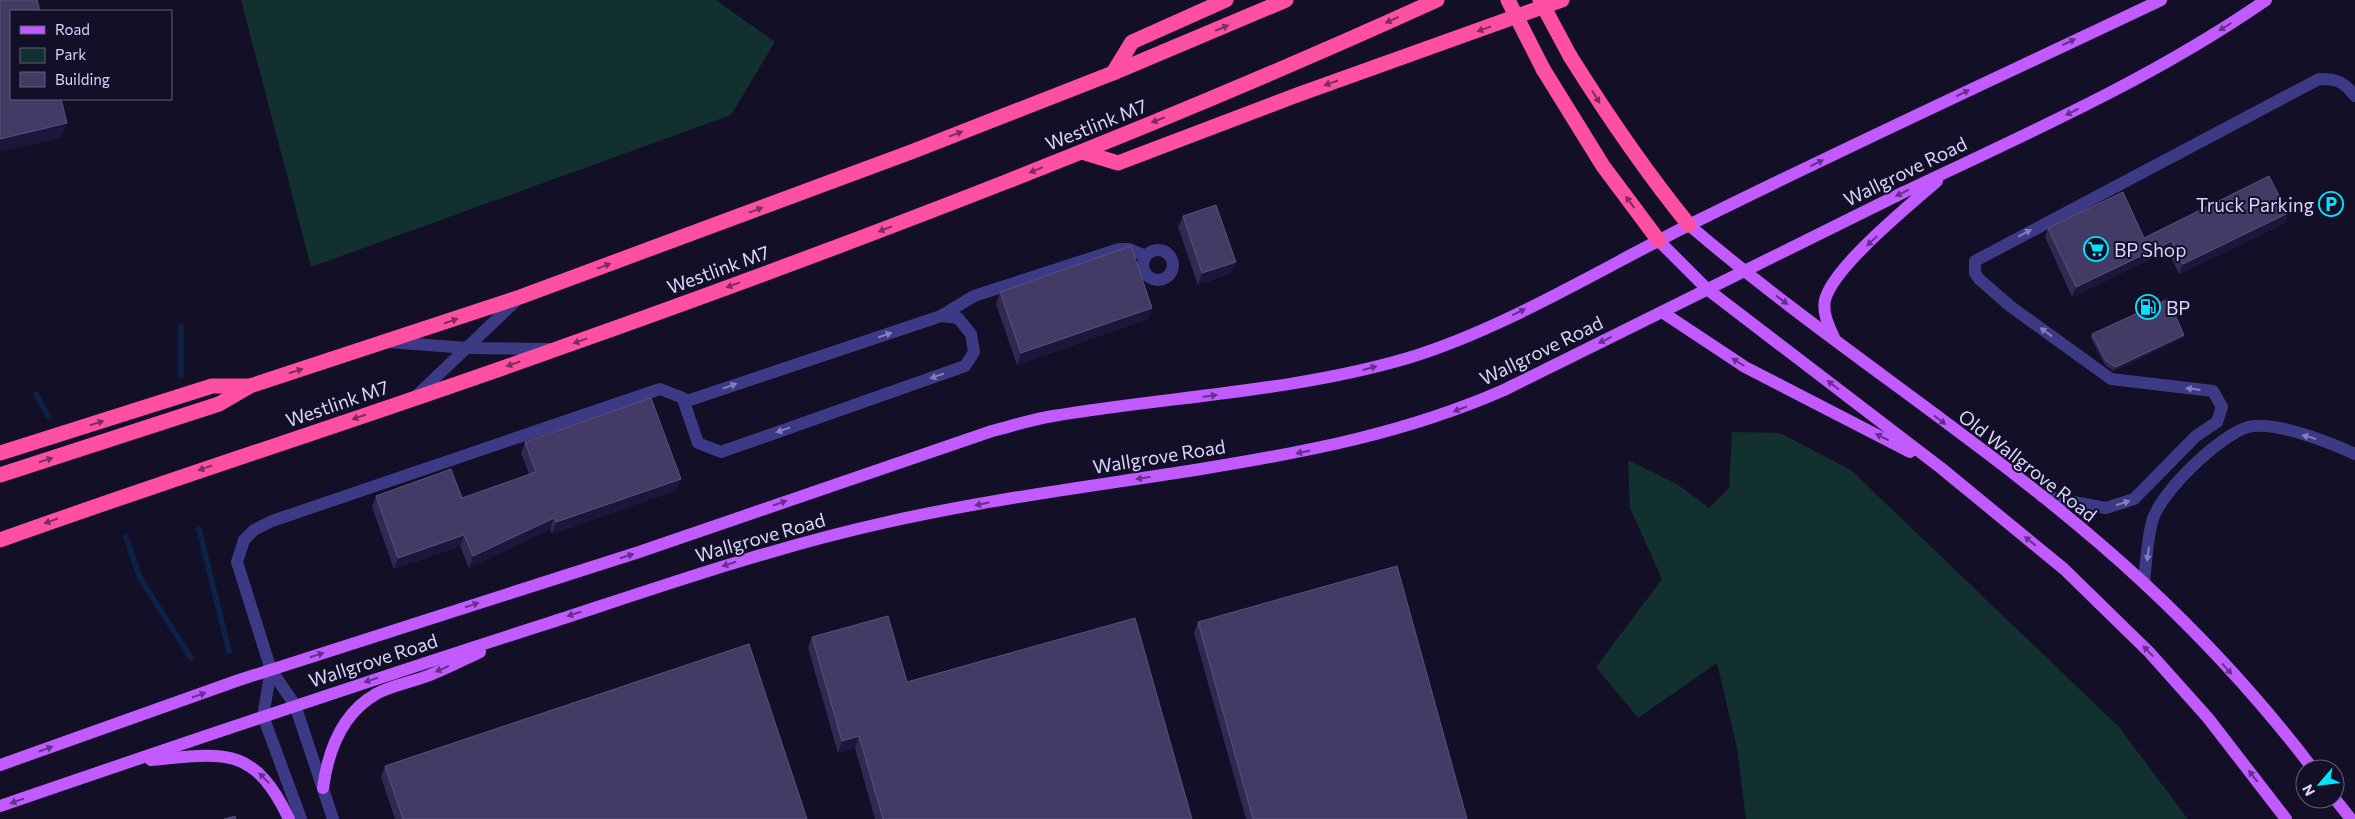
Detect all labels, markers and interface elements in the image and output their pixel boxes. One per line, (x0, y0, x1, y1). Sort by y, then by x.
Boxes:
legend (10, 10, 172, 100)
one-way arrow (1385, 17, 1399, 25)
text: Road (55, 20, 90, 38)
one-way arrow (1215, 23, 1229, 31)
one-way arrow (2219, 23, 2232, 32)
one-way arrow (1476, 26, 1491, 33)
one-way arrow (2062, 38, 2076, 46)
text: Park (55, 45, 86, 63)
text: Building (55, 70, 110, 88)
one-way arrow (1323, 80, 1338, 88)
one-way arrow (1956, 89, 1970, 97)
one-way arrow (1591, 91, 1601, 104)
street label: Westlink M7 (1042, 93, 1150, 155)
one-way arrow (2065, 108, 2079, 116)
one-way arrow (1151, 117, 1165, 125)
one-way arrow (949, 130, 964, 138)
street label: Wallgrove Road (1840, 131, 1970, 211)
one-way arrow (1810, 159, 1824, 167)
one-way arrow (1029, 166, 1043, 174)
one-way arrow (1895, 189, 1909, 197)
parking icon: Truck Parking (2318, 191, 2344, 217)
place label: Truck Parking (2196, 193, 2314, 216)
one-way arrow (1624, 196, 1635, 209)
one-way arrow (749, 206, 764, 214)
one-way arrow (877, 225, 892, 233)
one-way arrow (2018, 229, 2033, 237)
one-way arrow (1866, 235, 1878, 247)
supermarket icon: BP Shop (2083, 236, 2109, 262)
place label: BP Shop (2114, 238, 2186, 261)
street label: Westlink M7 (664, 240, 772, 298)
one-way arrow (596, 262, 611, 269)
one-way arrow (725, 282, 740, 290)
fuel station icon: BP (2135, 294, 2161, 320)
one-way arrow (1775, 295, 1788, 306)
place label: BP (2166, 296, 2190, 319)
one-way arrow (1512, 307, 1526, 315)
street label: Wallgrove Road (1476, 310, 1606, 390)
one-way arrow (443, 317, 458, 324)
one-way arrow (2040, 327, 2053, 337)
one-way arrow (877, 330, 892, 338)
one-way arrow (572, 337, 587, 345)
one-way arrow (1598, 337, 1612, 345)
one-way arrow (1732, 358, 1745, 367)
one-way arrow (505, 361, 520, 369)
one-way arrow (1362, 363, 1377, 371)
one-way arrow (289, 367, 304, 375)
one-way arrow (929, 372, 944, 380)
street label: Westlink M7 (283, 375, 391, 431)
one-way arrow (1827, 380, 1840, 391)
one-way arrow (723, 382, 738, 389)
one-way arrow (2184, 384, 2200, 392)
one-way arrow (1202, 392, 1218, 400)
street label: Old Wallgrove Road (1954, 404, 2102, 526)
one-way arrow (1452, 406, 1467, 413)
one-way arrow (351, 413, 366, 421)
one-way arrow (1933, 414, 1946, 425)
one-way arrow (89, 418, 104, 426)
one-way arrow (776, 427, 791, 434)
one-way arrow (1875, 433, 1889, 441)
one-way arrow (2302, 433, 2317, 441)
street label: Wallgrove Road (1091, 434, 1227, 478)
one-way arrow (1295, 448, 1311, 456)
one-way arrow (39, 455, 54, 463)
one-way arrow (197, 465, 212, 473)
one-way arrow (1134, 474, 1150, 482)
one-way arrow (773, 499, 788, 506)
one-way arrow (2115, 499, 2130, 506)
one-way arrow (975, 500, 990, 508)
street label: Wallgrove Road (692, 507, 828, 567)
one-way arrow (44, 518, 59, 525)
one-way arrow (2023, 535, 2036, 546)
one-way arrow (2144, 546, 2152, 562)
one-way arrow (619, 551, 634, 559)
one-way arrow (721, 561, 736, 569)
one-way arrow (465, 601, 480, 609)
one-way arrow (567, 611, 582, 619)
street label: Wallgrove Road (306, 628, 440, 692)
one-way arrow (2142, 646, 2154, 658)
one-way arrow (310, 651, 325, 658)
one-way arrow (2221, 663, 2233, 675)
one-way arrow (435, 666, 449, 674)
one-way arrow (364, 676, 379, 684)
one-way arrow (192, 691, 207, 698)
one-way arrow (39, 744, 54, 752)
north arrow (2295, 759, 2345, 809)
one-way arrow (2248, 769, 2258, 783)
one-way arrow (258, 772, 270, 784)
text: N (2298, 782, 2318, 799)
one-way arrow (9, 797, 24, 805)

